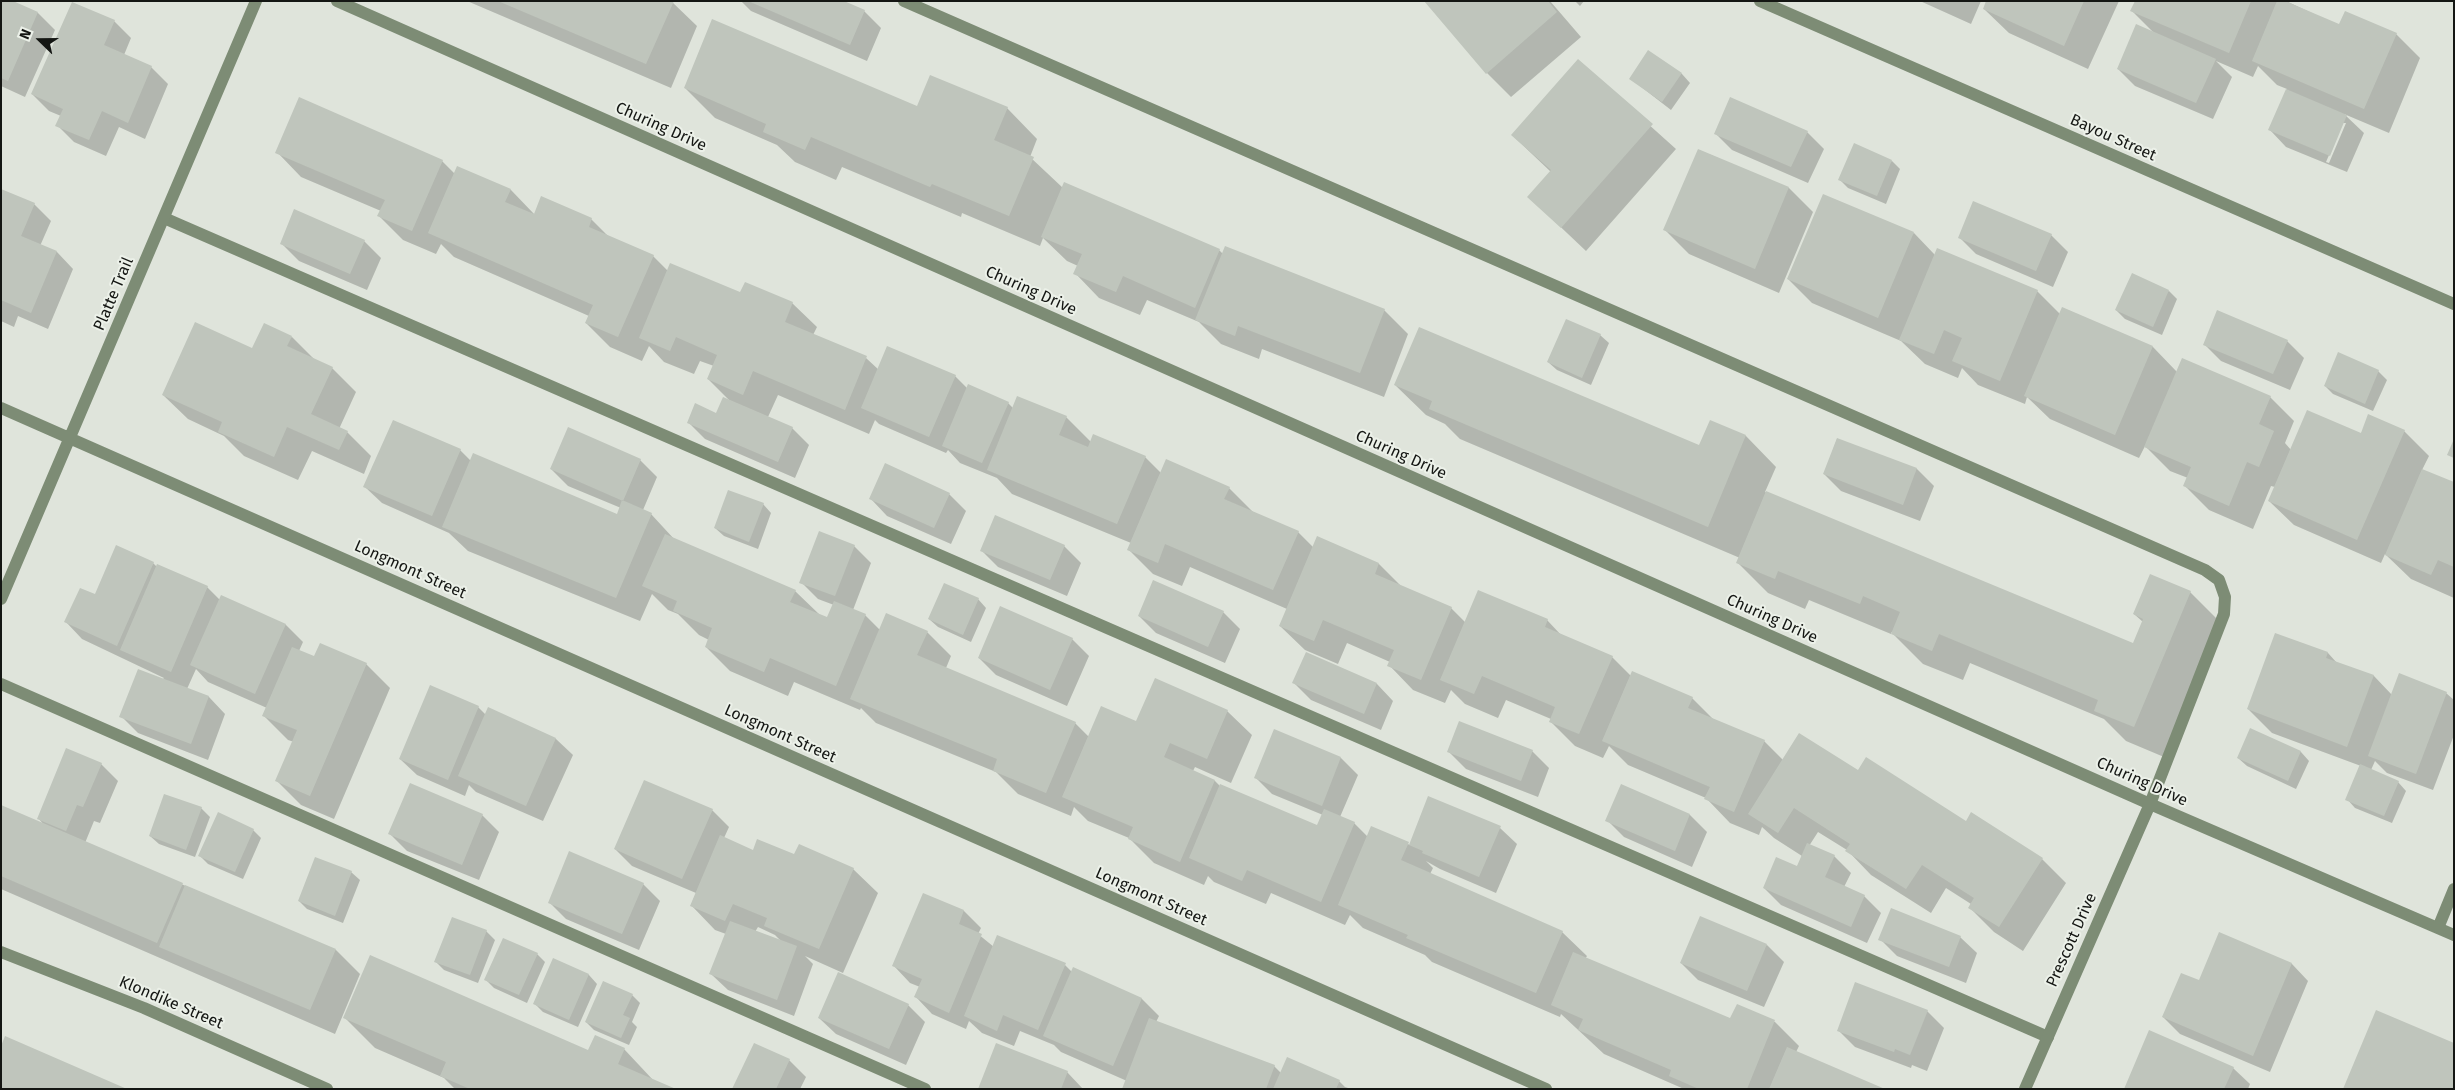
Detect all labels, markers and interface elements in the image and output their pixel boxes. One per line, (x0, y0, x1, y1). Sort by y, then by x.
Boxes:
north arrow (15, 15, 65, 65)
text: N (16, 27, 35, 42)
street label: Churing Drive (612, 98, 710, 156)
street label: Bayou Street (2067, 110, 2159, 166)
street label: Platte Trail (90, 254, 138, 334)
street label: Churing Drive (982, 262, 1080, 320)
street label: Churing Drive (1352, 426, 1450, 484)
street label: Longmont Street (351, 537, 469, 603)
street label: Churing Drive (1723, 590, 1821, 648)
street label: Longmont Street (721, 701, 839, 767)
street label: Churing Drive (2093, 753, 2191, 811)
street label: Longmont Street (1092, 864, 1210, 930)
street label: Prescott Drive (2043, 890, 2101, 990)
street label: Klondike Street (116, 972, 226, 1034)

